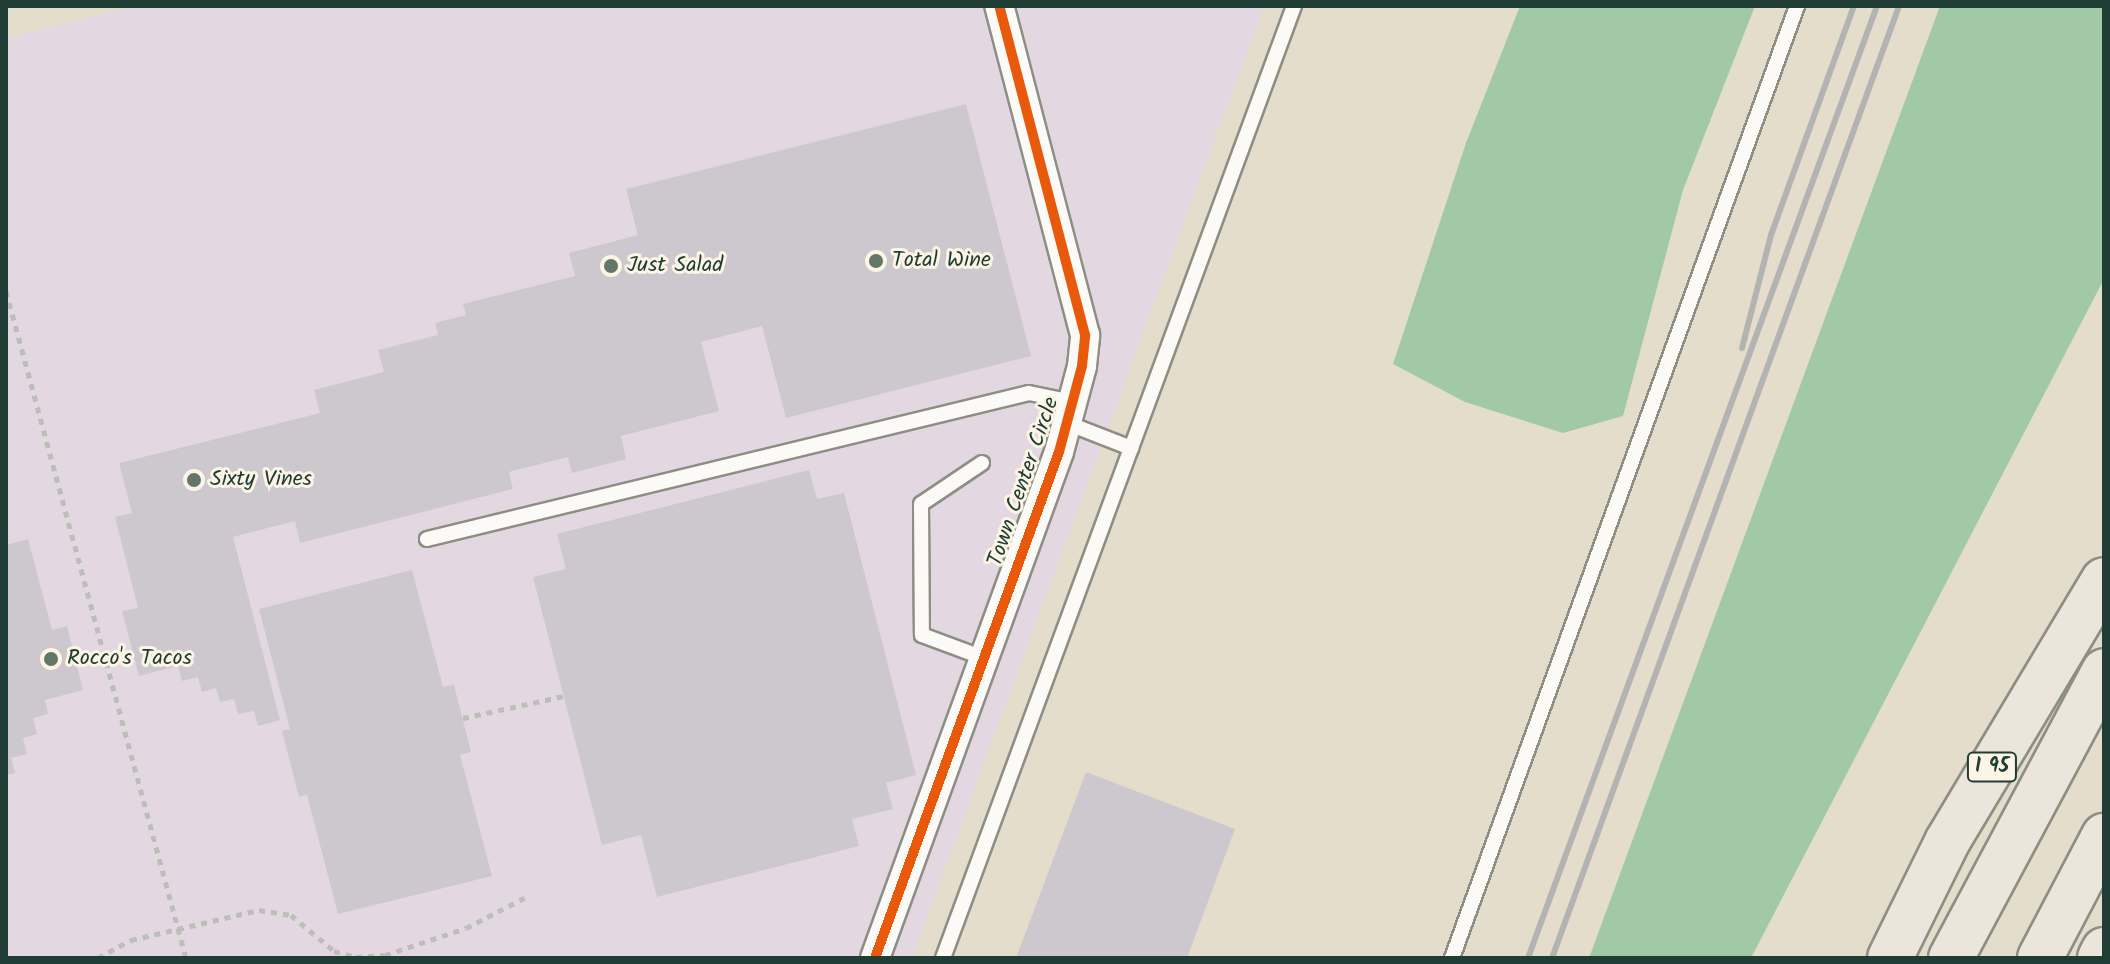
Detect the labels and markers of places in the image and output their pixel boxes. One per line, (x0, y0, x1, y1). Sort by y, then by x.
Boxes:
place label: Total Wine (892, 248, 991, 274)
marker: Total Wine (867, 252, 885, 270)
place label: Just Salad (627, 253, 723, 279)
marker: Just Salad (602, 257, 620, 275)
place label: Sixty Vines (210, 467, 312, 493)
marker: Sixty Vines (185, 471, 203, 489)
place label: Rocco's Tacos (67, 646, 192, 672)
marker: Rocco's Tacos (42, 650, 60, 668)

